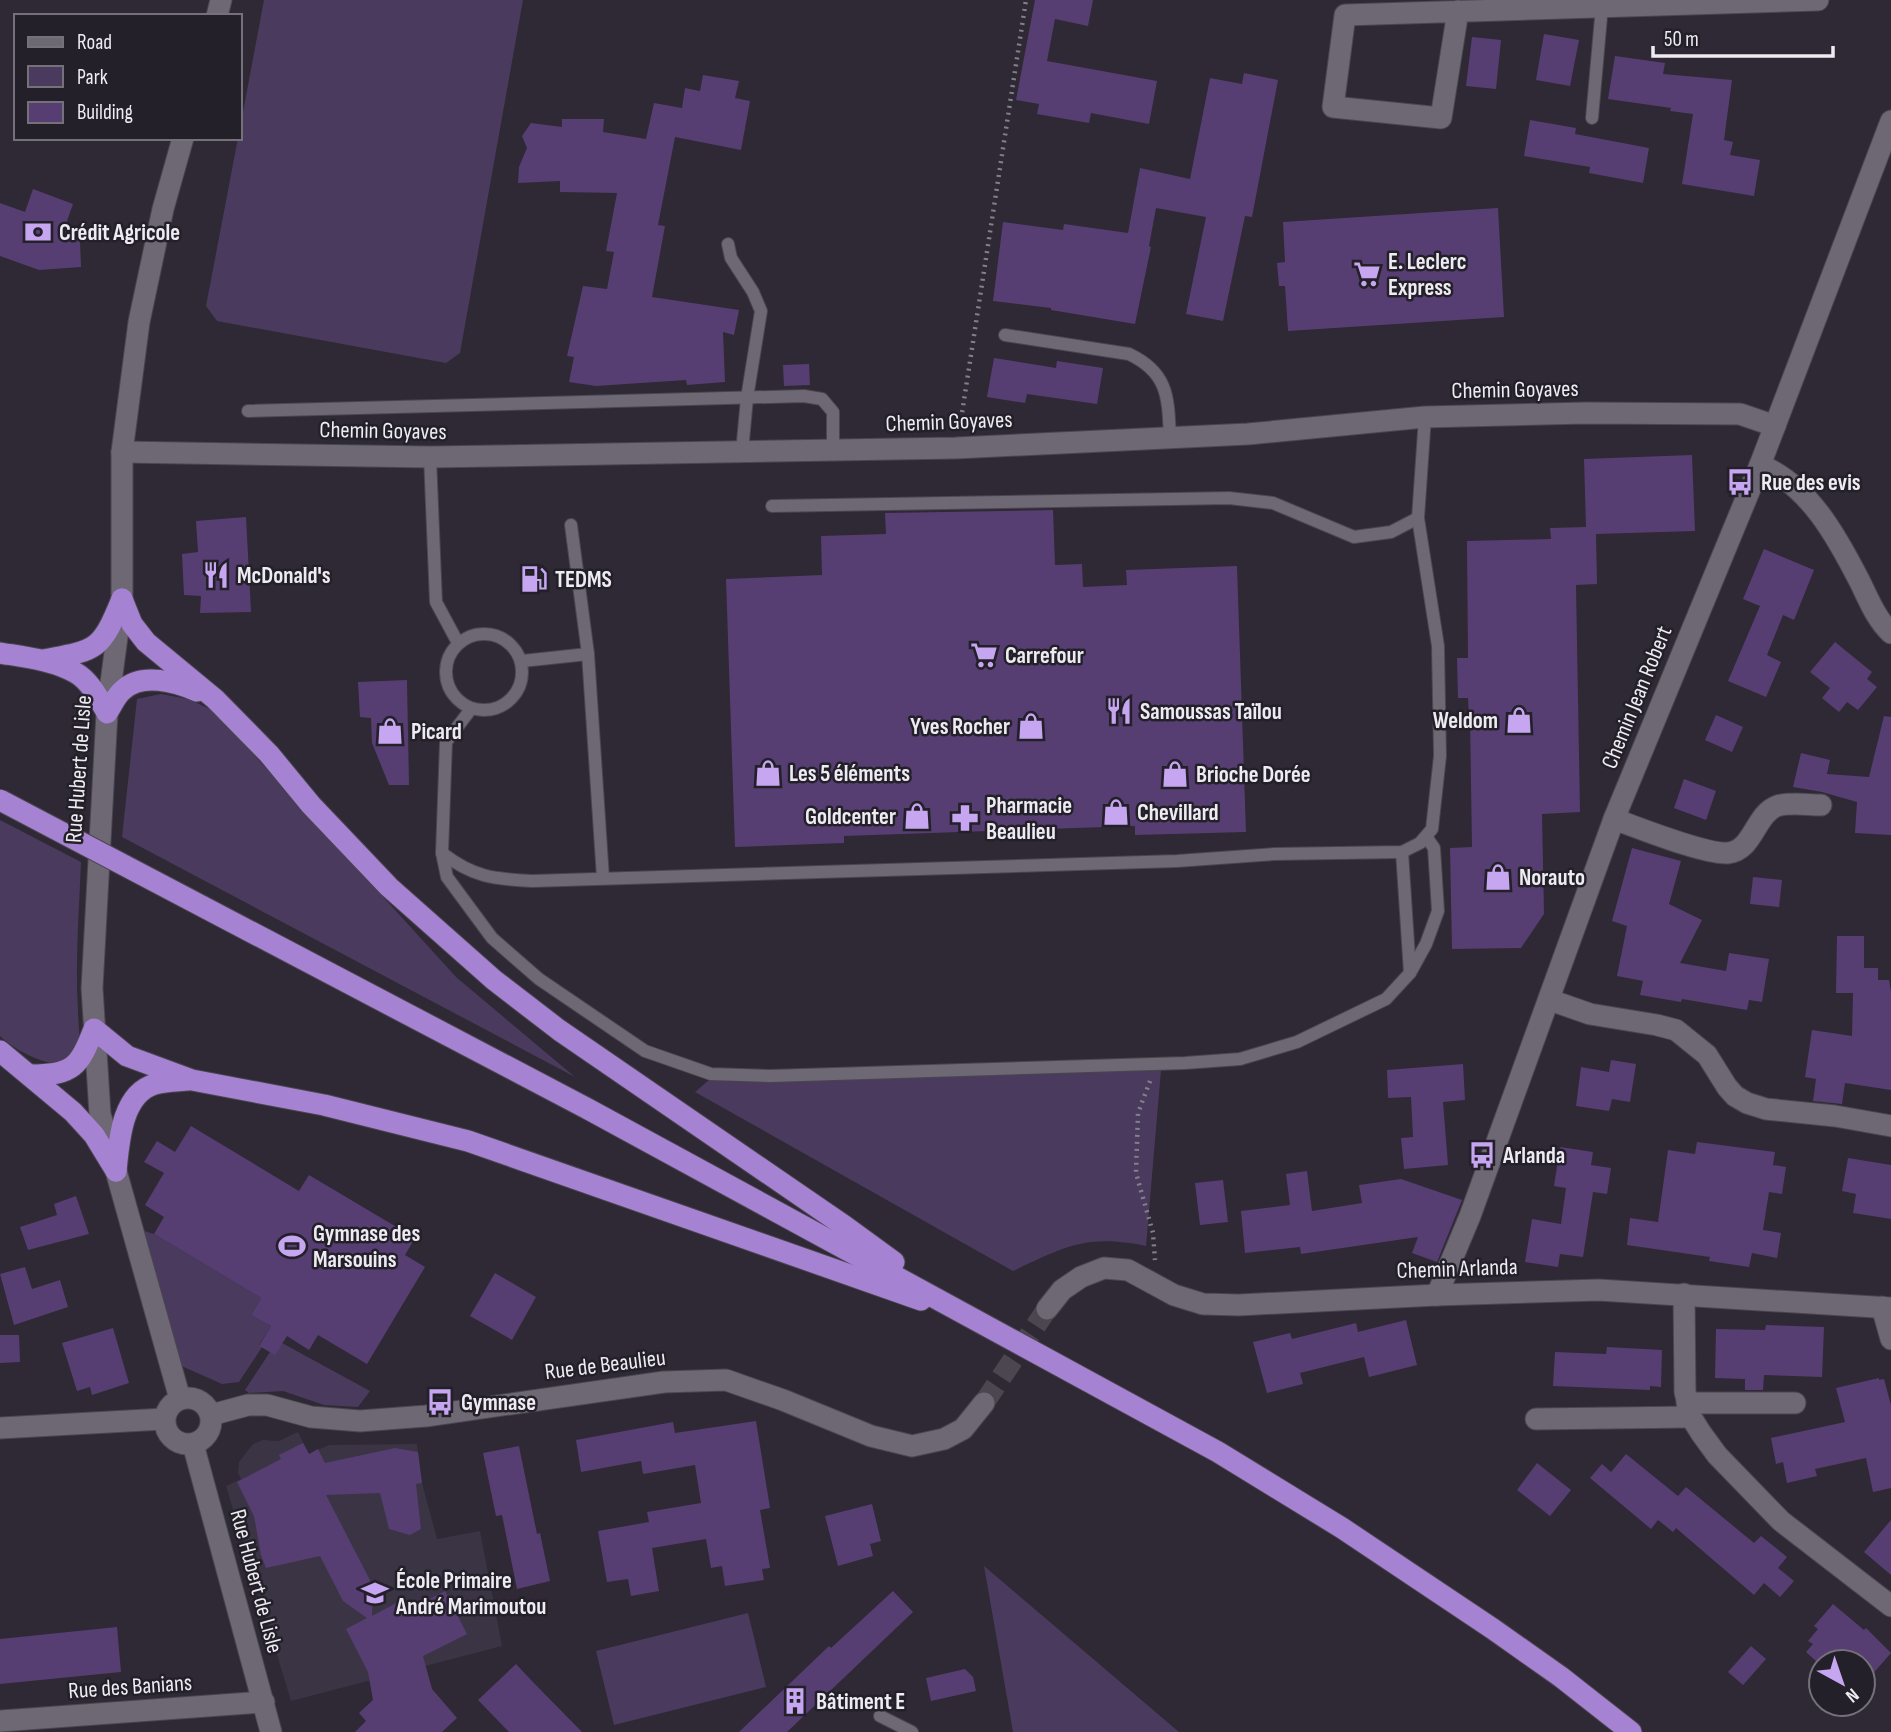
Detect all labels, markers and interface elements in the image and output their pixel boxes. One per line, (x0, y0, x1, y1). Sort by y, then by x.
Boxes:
legend (14, 14, 242, 140)
scale bar (1653, 14, 1833, 58)
text: 50 m (1664, 27, 1699, 52)
text: Road (77, 30, 112, 55)
text: Park (77, 65, 108, 90)
text: Building (77, 100, 133, 125)
bank icon: Crédit Agricole (23, 217, 53, 247)
place label: Crédit Agricole (59, 219, 180, 247)
place label: E. Leclerc Express (1388, 248, 1466, 302)
supermarket icon: E. Leclerc Express (1352, 259, 1382, 289)
street label: Chemin Goyaves (1451, 375, 1579, 405)
street label: Chemin Goyaves (885, 406, 1013, 438)
street label: Chemin Goyaves (319, 416, 447, 446)
bus stop icon: Rue des evis (1725, 467, 1755, 497)
place label: Rue des evis (1761, 469, 1861, 497)
restaurant icon: McDonald's (201, 560, 231, 590)
place label: McDonald's (237, 562, 331, 590)
fuel station icon: TEDMS (519, 564, 549, 594)
place label: TEDMS (555, 566, 612, 594)
street label: Chemin Jean Robert (1596, 622, 1678, 773)
supermarket icon: Carrefour (969, 640, 999, 670)
place label: Carrefour (1005, 642, 1084, 670)
street label: Rue Hubert de Lisle (60, 694, 98, 844)
restaurant icon: Samoussas Taïlou (1104, 696, 1134, 726)
place label: Samoussas Taïlou (1140, 698, 1282, 726)
shop icon: Weldom (1504, 705, 1534, 735)
place label: Weldom (1433, 707, 1498, 735)
shop icon: Yves Rocher (1016, 711, 1046, 741)
place label: Yves Rocher (910, 713, 1010, 741)
shop icon: Picard (375, 716, 405, 746)
place label: Picard (411, 718, 462, 746)
shop icon: Les 5 éléments (753, 758, 783, 788)
shop icon: Brioche Dorée (1160, 759, 1190, 789)
place label: Les 5 éléments (789, 760, 910, 788)
place label: Brioche Dorée (1196, 761, 1311, 789)
place label: Pharmacie Beaulieu (986, 792, 1072, 846)
shop icon: Chevillard (1101, 797, 1131, 827)
place label: Chevillard (1137, 799, 1219, 827)
shop icon: Goldcenter (902, 801, 932, 831)
place label: Goldcenter (805, 803, 896, 831)
pharmacy icon: Pharmacie Beaulieu (950, 803, 980, 833)
shop icon: Norauto (1483, 862, 1513, 892)
place label: Norauto (1519, 864, 1585, 892)
bus stop icon: Arlanda (1467, 1140, 1497, 1170)
place label: Arlanda (1502, 1142, 1565, 1170)
place label: Gymnase des Marsouins (313, 1220, 420, 1274)
sports icon: Gymnase des Marsouins (277, 1231, 307, 1261)
street label: Chemin Arlanda (1396, 1253, 1518, 1285)
street label: Rue de Beaulieu (543, 1344, 667, 1386)
bus stop icon: Gymnase (425, 1387, 455, 1417)
place label: Gymnase (461, 1389, 536, 1417)
street label: Rue Hubert de Lisle (223, 1506, 289, 1656)
place label: École Primaire André Marimoutou (395, 1567, 546, 1621)
school or university icon: École Primaire André Marimoutou (360, 1578, 390, 1608)
north arrow (1807, 1648, 1877, 1718)
street label: Rue des Banians (67, 1669, 193, 1705)
text: N (1841, 1683, 1863, 1707)
building icon: Bâtiment E (780, 1686, 810, 1716)
place label: Bâtiment E (816, 1688, 905, 1716)

